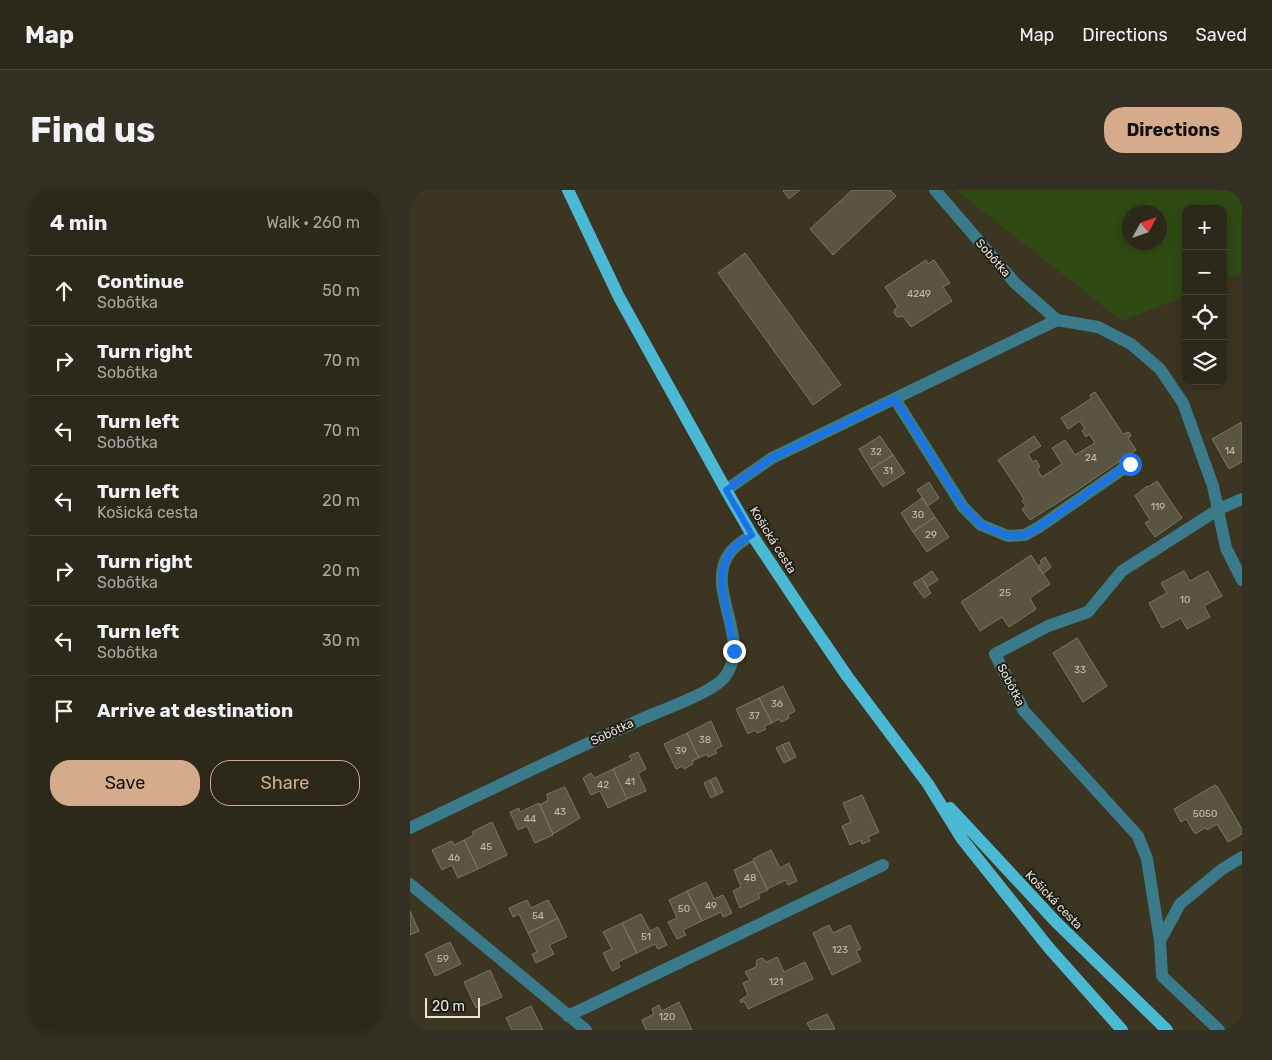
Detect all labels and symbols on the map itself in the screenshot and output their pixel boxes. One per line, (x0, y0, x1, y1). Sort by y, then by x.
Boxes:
north arrow (1122, 205, 1167, 250)
street label: Sobôtka (973, 236, 1013, 280)
house number: 4249 (907, 288, 931, 300)
house number: 14 (1225, 445, 1235, 457)
house number: 32 (870, 446, 882, 458)
house number: 24 (1085, 452, 1097, 464)
route start (1119, 453, 1142, 476)
house number: 31 (883, 465, 893, 477)
house number: 119 (1151, 501, 1165, 513)
street label: Košická cesta (747, 504, 799, 576)
house number: 30 (912, 509, 924, 521)
house number: 29 (925, 529, 937, 541)
house number: 25 (999, 587, 1011, 599)
house number: 10 (1180, 594, 1190, 606)
route end (723, 640, 746, 663)
street label: Sobôtka (994, 661, 1028, 709)
house number: 33 (1074, 664, 1086, 676)
house number: 36 (771, 698, 783, 710)
house number: 37 (748, 710, 760, 722)
street label: Sobôtka (588, 716, 636, 748)
house number: 38 (699, 734, 711, 746)
house number: 39 (675, 745, 687, 757)
house number: 41 (625, 776, 635, 788)
house number: 42 (597, 779, 609, 791)
house number: 43 (554, 806, 566, 818)
house number: 5050 (1193, 808, 1217, 820)
house number: 44 (524, 813, 536, 825)
house number: 45 (480, 841, 492, 853)
house number: 46 (448, 852, 460, 864)
street label: Košická cesta (1023, 868, 1085, 932)
house number: 48 (744, 872, 756, 884)
house number: 49 (705, 900, 717, 912)
house number: 50 (678, 903, 690, 915)
house number: 54 (532, 910, 544, 922)
house number: 51 (641, 931, 651, 943)
house number: 123 (832, 944, 848, 956)
house number: 59 (437, 953, 449, 965)
house number: 121 (769, 976, 783, 988)
scale bar (425, 995, 480, 1018)
house number: 120 (659, 1011, 675, 1023)

